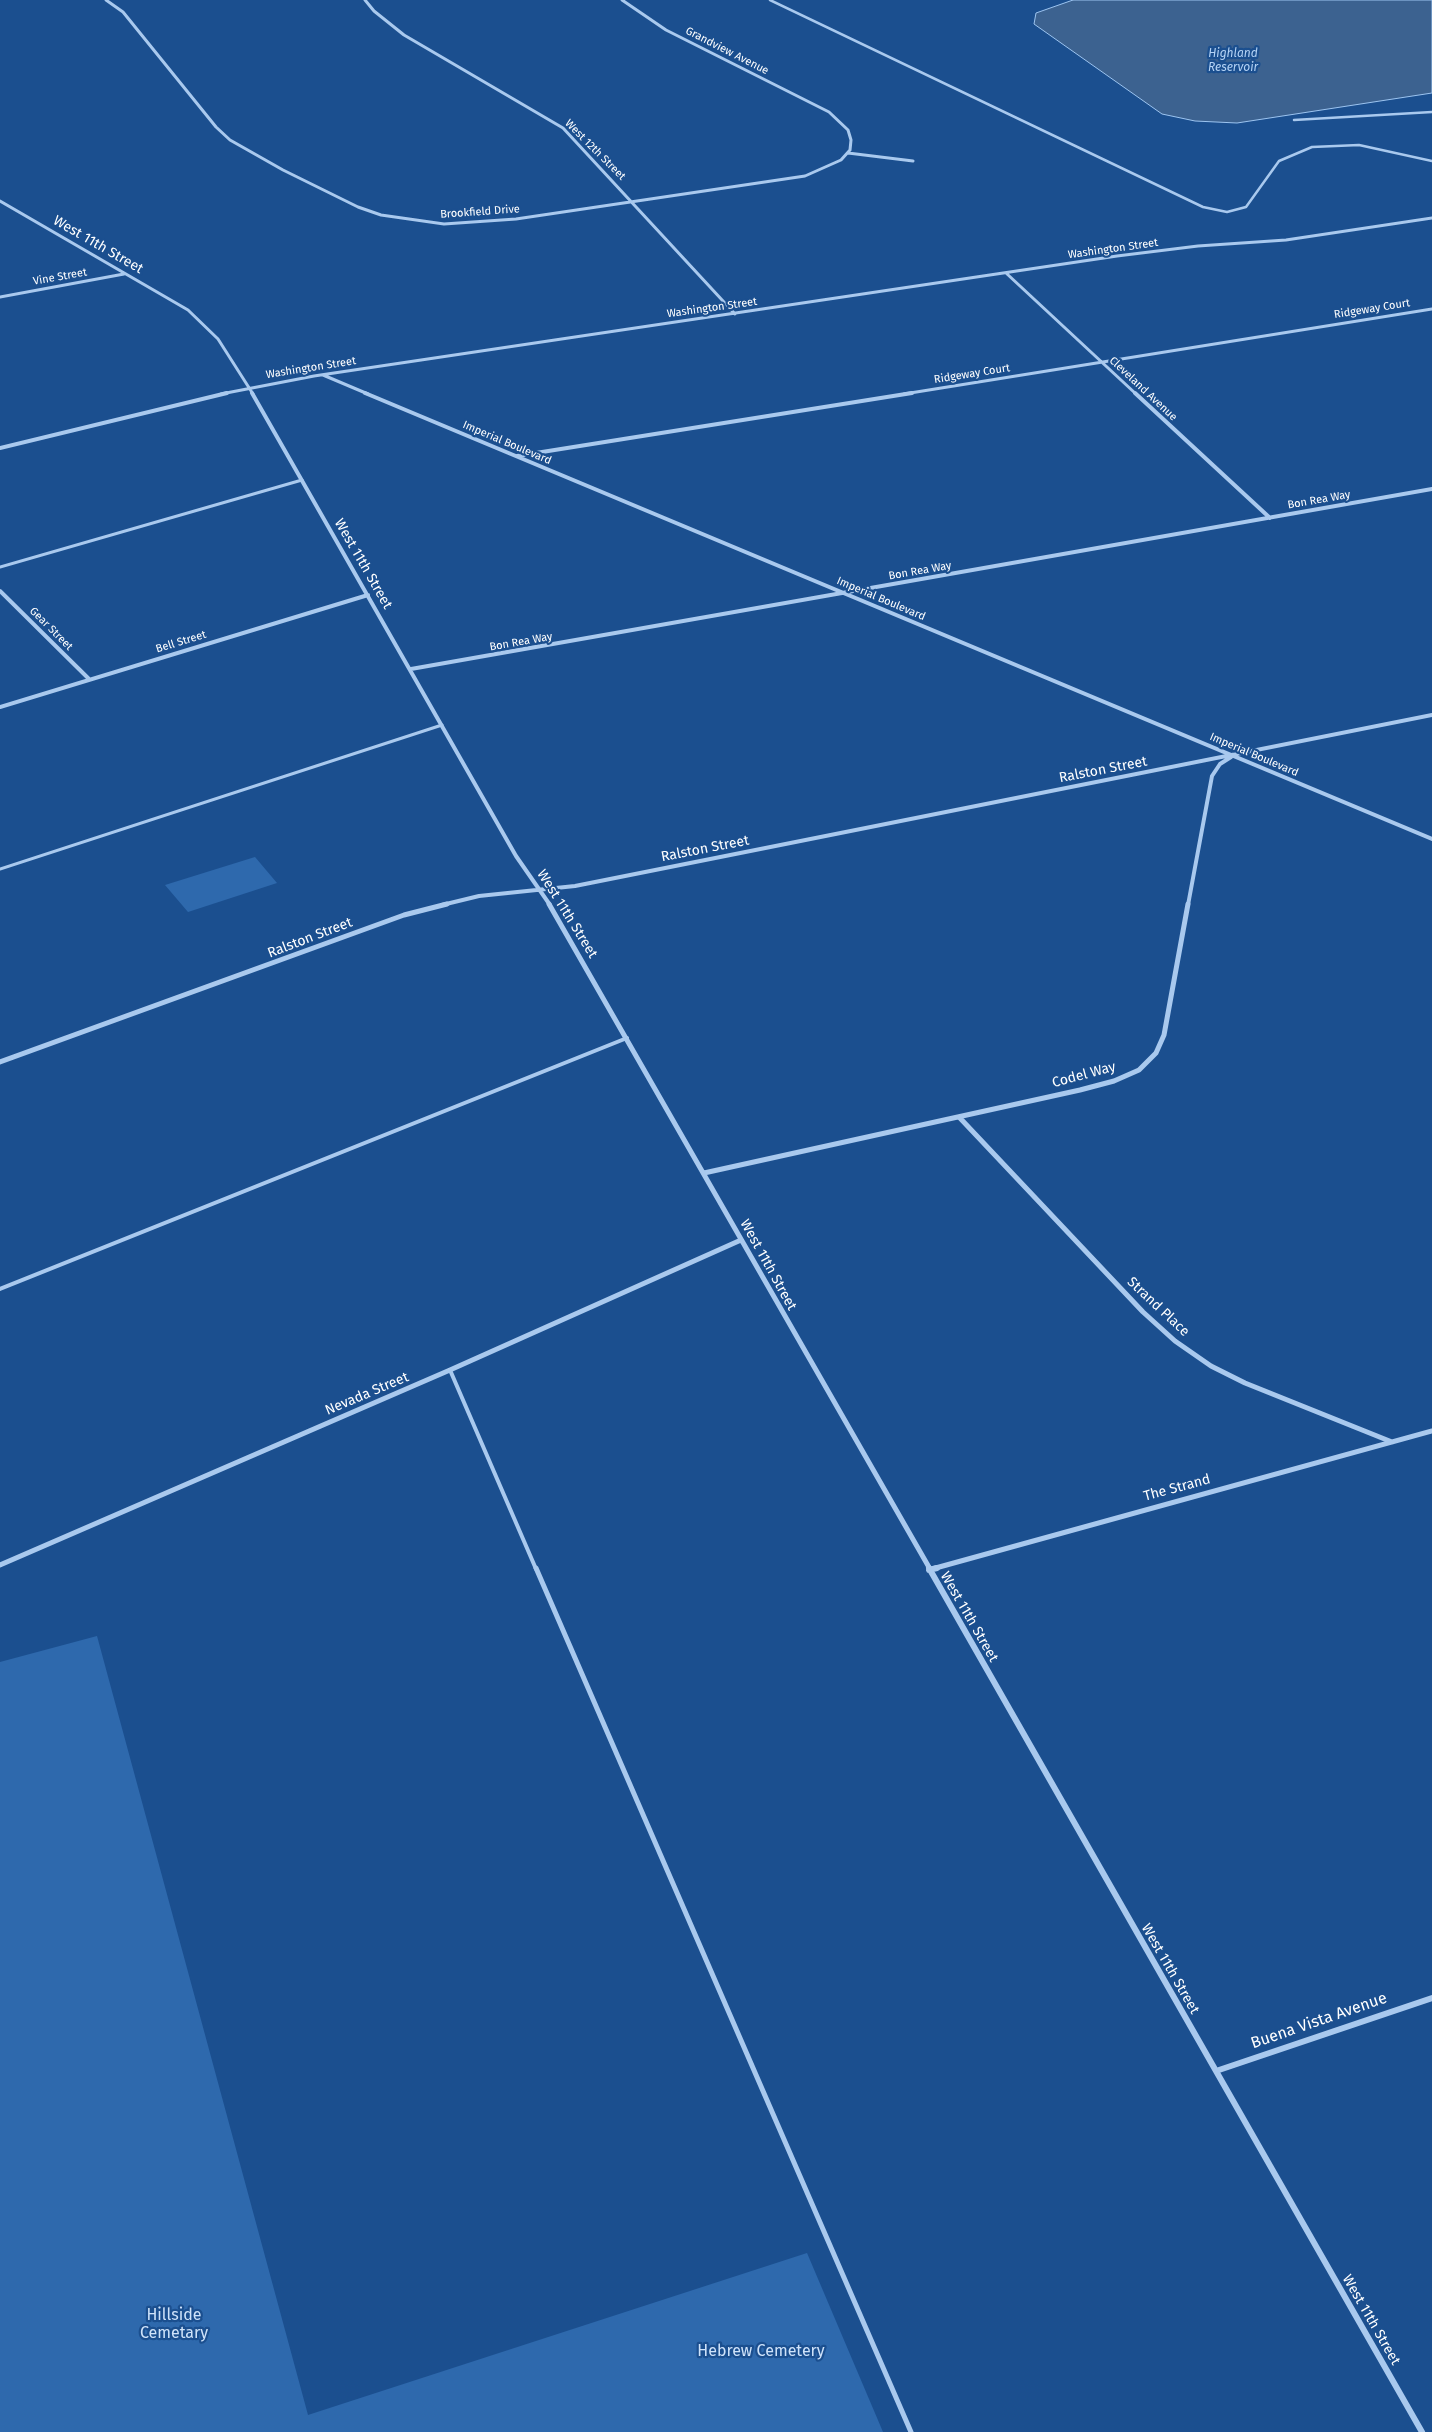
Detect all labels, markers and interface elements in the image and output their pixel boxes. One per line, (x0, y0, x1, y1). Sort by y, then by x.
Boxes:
street label: Grandview Avenue (683, 24, 771, 78)
water label: Highland Reservoir (1208, 47, 1258, 75)
street label: West 12th Street (562, 117, 628, 183)
street label: Brookfield Drive (440, 203, 520, 221)
street label: West 11th Street (50, 212, 146, 278)
street label: Washington Street (1067, 236, 1159, 262)
street label: Vine Street (32, 266, 88, 288)
street label: Washington Street (666, 295, 758, 321)
street label: Ridgeway Court (1333, 296, 1411, 322)
street label: Washington Street (265, 354, 357, 382)
street label: Cleveland Avenue (1106, 354, 1180, 424)
street label: Ridgeway Court (933, 361, 1011, 387)
street label: Imperial Boulevard (461, 418, 553, 468)
street label: Bon Rea Way (1286, 488, 1352, 512)
street label: West 11th Street (330, 516, 396, 612)
street label: Bon Rea Way (887, 559, 953, 583)
street label: Imperial Boulevard (835, 574, 927, 624)
street label: Gear Street (27, 605, 75, 653)
street label: Bell Street (154, 628, 208, 656)
street label: Bon Rea Way (488, 630, 554, 654)
street label: Imperial Boulevard (1208, 730, 1300, 780)
street label: Ralston Street (1058, 753, 1148, 787)
street label: Ralston Street (660, 832, 750, 866)
street label: West 11th Street (533, 867, 601, 961)
street label: Ralston Street (265, 914, 355, 962)
street label: Codel Way (1050, 1058, 1118, 1092)
street label: West 11th Street (736, 1217, 800, 1313)
street label: Strand Place (1123, 1274, 1193, 1340)
street label: Nevada Street (323, 1369, 411, 1419)
street label: The Strand (1142, 1471, 1212, 1505)
street label: West 11th Street (936, 1569, 1002, 1665)
street label: West 11th Street (1137, 1921, 1203, 2017)
street label: Buena Vista Avenue (1248, 1989, 1390, 2053)
street label: West 11th Street (1338, 2272, 1404, 2368)
park label: Hillside Cemetary (140, 2306, 208, 2344)
park label: Hebrew Cemetery (697, 2342, 825, 2362)

